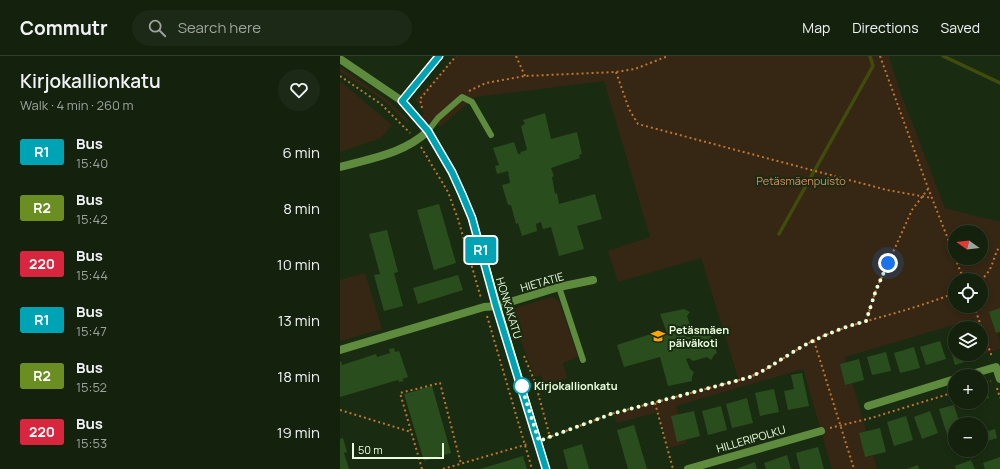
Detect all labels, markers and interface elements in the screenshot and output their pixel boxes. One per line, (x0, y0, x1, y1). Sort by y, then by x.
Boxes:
search box (132, 10, 412, 46)
text: Commutr (20, 15, 108, 41)
icon: search (146, 17, 168, 39)
text: Search here (178, 17, 261, 38)
text: Map (802, 18, 830, 37)
text: Directions (852, 18, 919, 37)
text: Saved (941, 18, 980, 37)
text: Kirjokallionkatu (20, 68, 161, 94)
button: heart (278, 69, 320, 111)
text: Walk · 4 min · 260 m (20, 96, 134, 114)
text: Bus (76, 133, 103, 154)
text: R1 (34, 142, 50, 161)
text: 6 min (283, 142, 320, 163)
text: 15:40 (76, 154, 108, 172)
park label: Petäsmäenpuisto (756, 173, 846, 188)
text: Bus (76, 189, 103, 210)
text: R2 (33, 198, 51, 217)
text: 8 min (283, 198, 320, 219)
text: 15:42 (76, 210, 108, 228)
north arrow (948, 225, 988, 265)
map controls (948, 225, 988, 457)
line badge: R1 (463, 237, 499, 263)
text: R1 (473, 240, 489, 259)
text: Bus (76, 245, 103, 266)
your location (878, 253, 898, 273)
text: 220 (29, 254, 55, 273)
text: 10 min (277, 254, 320, 275)
text: 15:44 (76, 266, 108, 284)
street label: HIETATIE (518, 268, 565, 295)
button: locate (948, 273, 988, 313)
street label: HONKAKATU (493, 275, 526, 340)
text: Bus (76, 301, 103, 322)
text: R1 (34, 310, 50, 329)
text: 13 min (278, 310, 320, 331)
button: layers (948, 321, 988, 361)
text: 15:47 (76, 322, 107, 340)
place label: Petäsmäen päiväkoti (669, 322, 729, 350)
school or university icon: Petäsmäen päiväkoti (650, 328, 666, 344)
text: Bus (76, 357, 103, 378)
text: R2 (33, 366, 51, 385)
text: 18 min (277, 366, 320, 387)
button: + (948, 369, 988, 409)
marker: Kirjokallionkatu (513, 377, 531, 395)
text: 15:52 (76, 378, 107, 396)
place label: Kirjokallionkatu (534, 378, 618, 393)
text: Bus (76, 413, 103, 434)
button: − (948, 417, 988, 457)
street label: HILLERIPOLKU (714, 421, 787, 456)
text: 220 (29, 422, 55, 441)
text: 19 min (277, 422, 320, 443)
text: 15:53 (76, 434, 107, 452)
scale bar (352, 441, 444, 460)
text: 50 m (358, 442, 383, 457)

